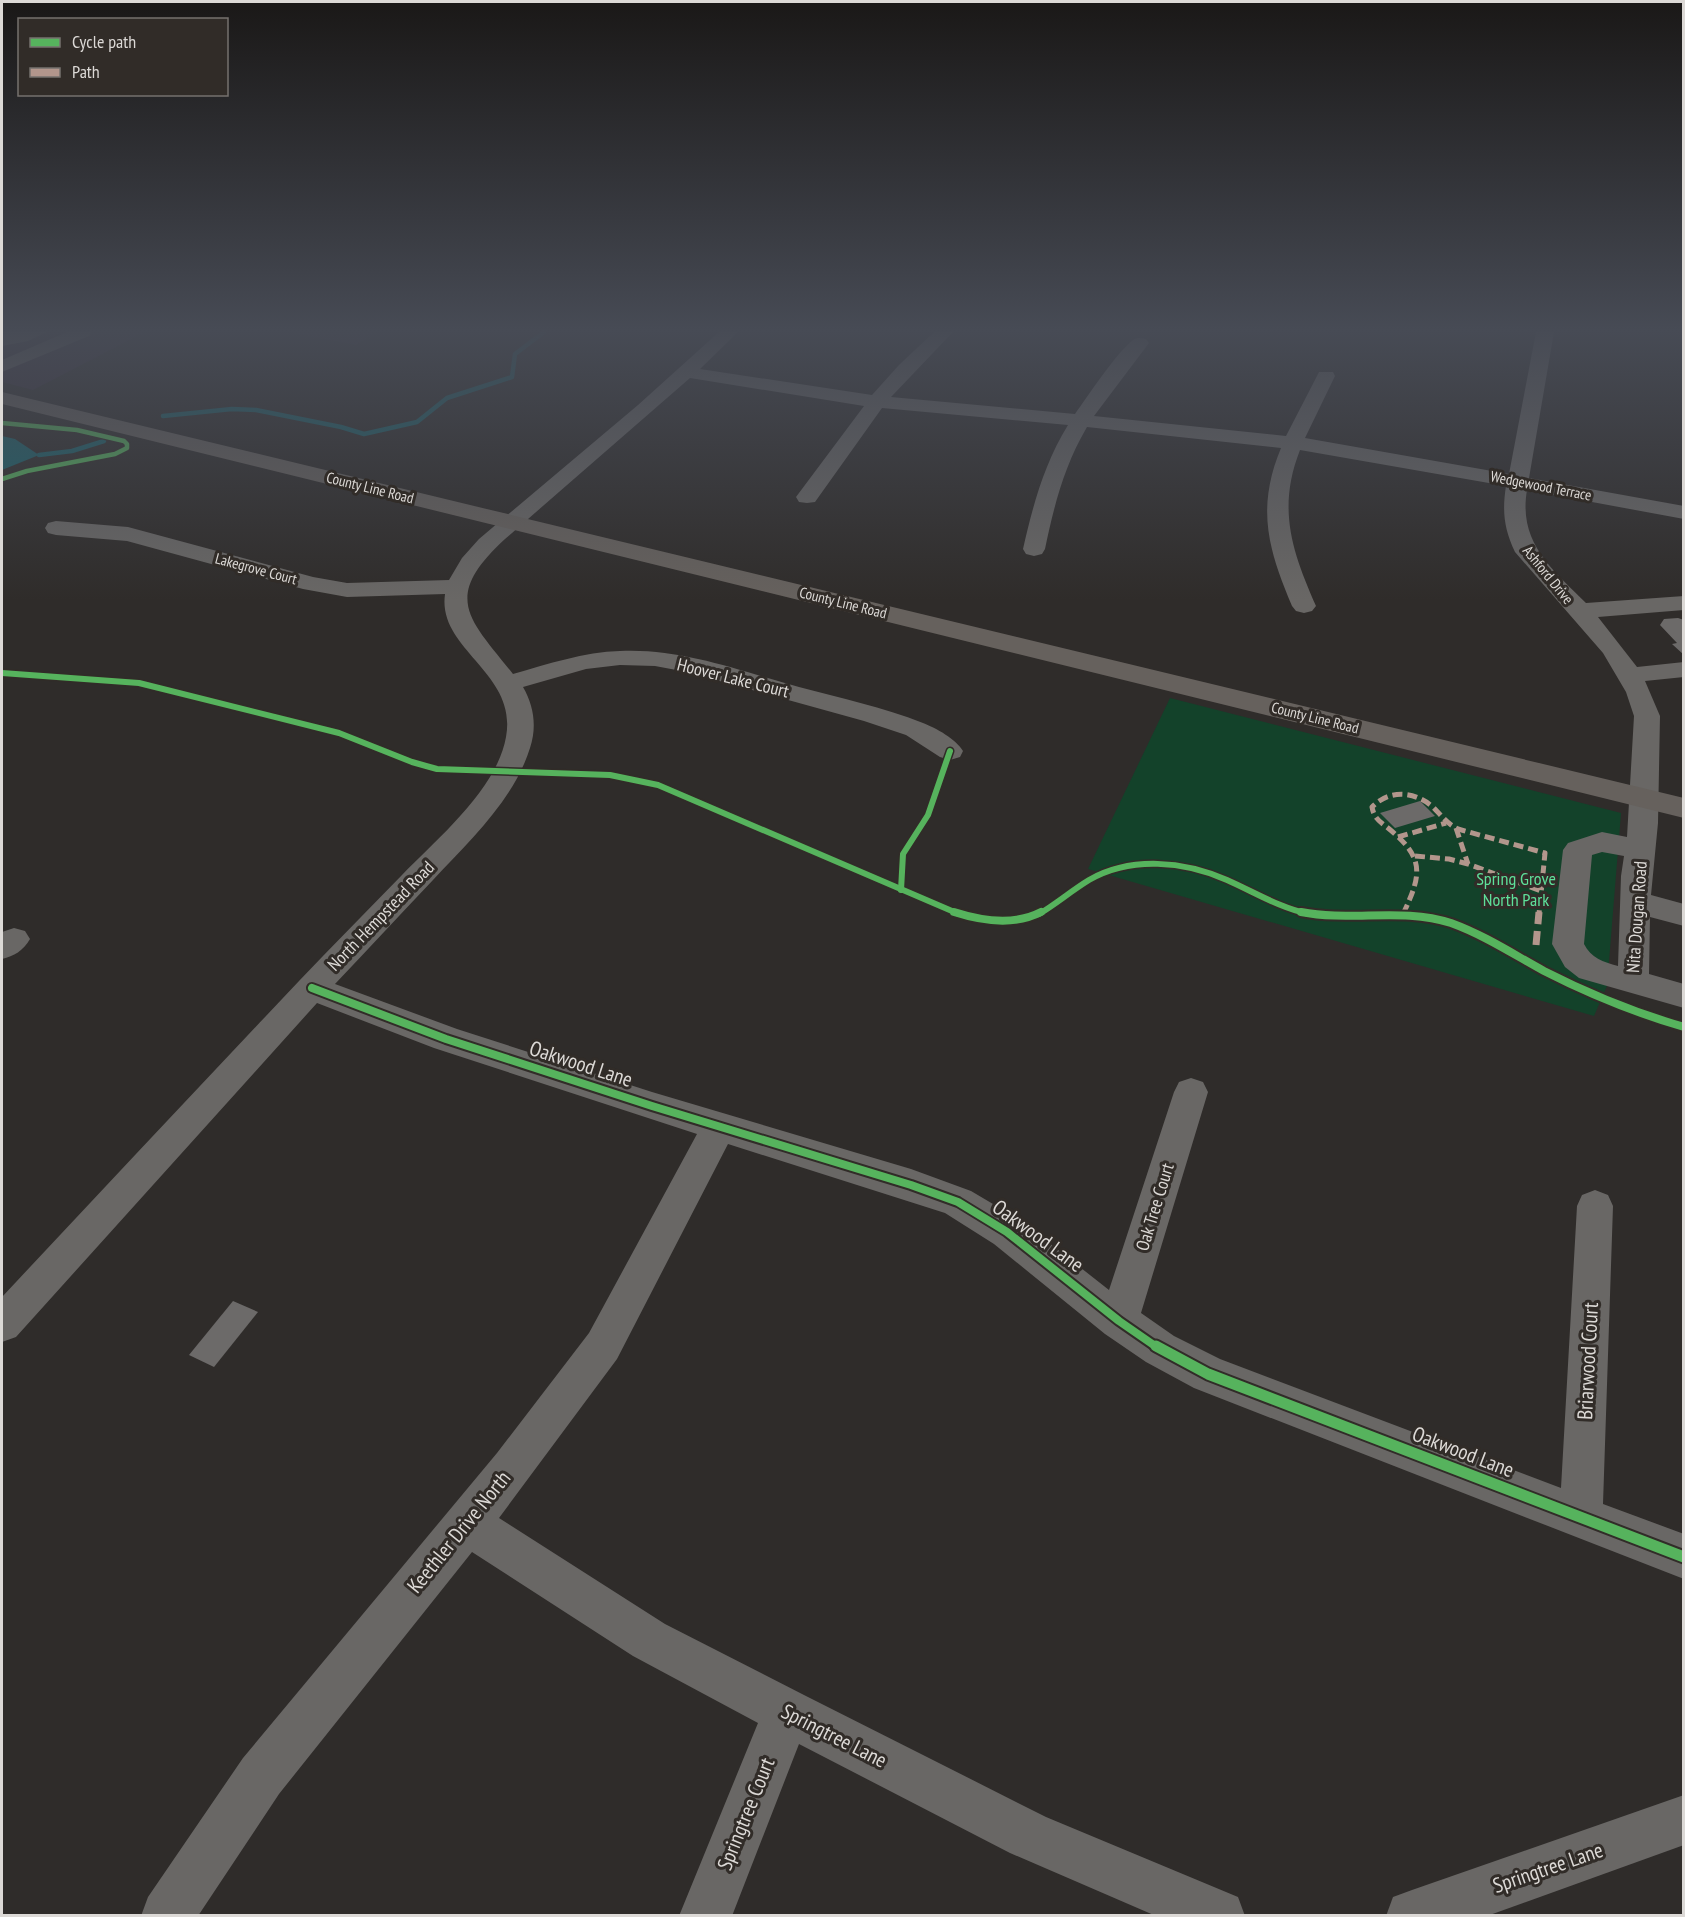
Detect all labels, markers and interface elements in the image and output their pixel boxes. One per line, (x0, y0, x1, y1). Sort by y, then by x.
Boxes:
legend (18, 18, 228, 96)
text: Cycle path (72, 30, 136, 53)
text: Path (72, 60, 100, 83)
street label: Wedgewood Terrace (1489, 466, 1593, 505)
street label: County Line Road (324, 467, 416, 508)
street label: Ashford Drive (1519, 541, 1578, 608)
street label: Lakegrove Court (213, 548, 299, 589)
street label: County Line Road (797, 582, 889, 623)
street label: Hoover Lake Court (675, 653, 791, 703)
street label: County Line Road (1269, 697, 1361, 738)
street label: North Hempstead Road (322, 856, 439, 975)
street label: Nita Dougan Road (1621, 860, 1652, 974)
park label: Spring Grove North Park (1476, 867, 1556, 911)
street label: Oakwood Lane (526, 1034, 636, 1093)
street label: Oak Tree Court (1130, 1160, 1179, 1254)
street label: Oakwood Lane (987, 1193, 1089, 1278)
street label: Briarwood Court (1571, 1301, 1604, 1420)
street label: Oakwood Lane (1409, 1420, 1518, 1483)
street label: Keethler Drive North (401, 1465, 516, 1598)
street label: Springtree Lane (777, 1698, 891, 1774)
street label: Springtree Court (711, 1753, 780, 1874)
street label: Springtree Lane (1489, 1836, 1606, 1899)

